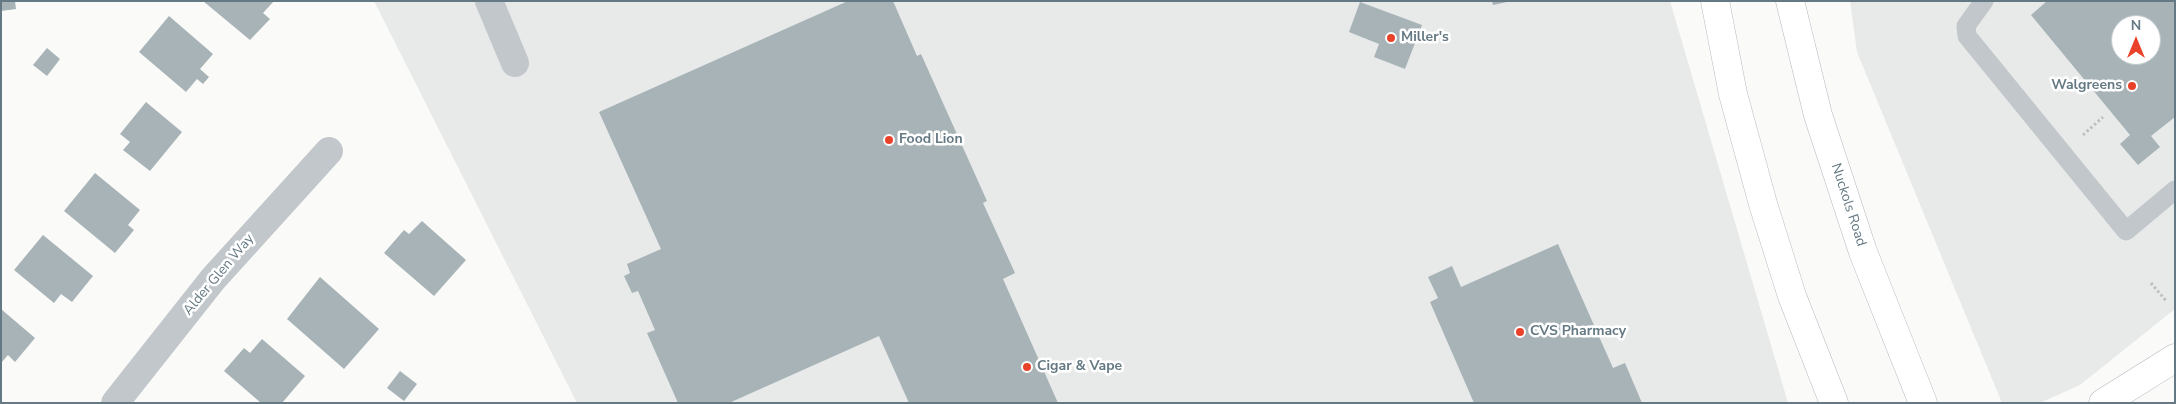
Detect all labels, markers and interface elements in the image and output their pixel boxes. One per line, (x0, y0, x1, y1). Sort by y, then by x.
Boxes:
north arrow (2111, 15, 2161, 65)
text: N (2131, 16, 2141, 35)
place label: Miller's (1401, 30, 1449, 46)
marker: Miller's (1385, 32, 1397, 44)
place label: Walgreens (2051, 78, 2122, 94)
marker: Walgreens (2126, 80, 2138, 92)
place label: Food Lion (899, 132, 963, 148)
marker: Food Lion (883, 134, 895, 146)
street label: Nuckols Road (1827, 161, 1869, 249)
street label: Alder Glen Way (180, 231, 258, 319)
place label: CVS Pharmacy (1530, 324, 1626, 340)
marker: CVS Pharmacy (1514, 326, 1526, 338)
place label: Cigar & Vape (1037, 359, 1122, 375)
marker: Cigar & Vape (1021, 361, 1033, 373)

